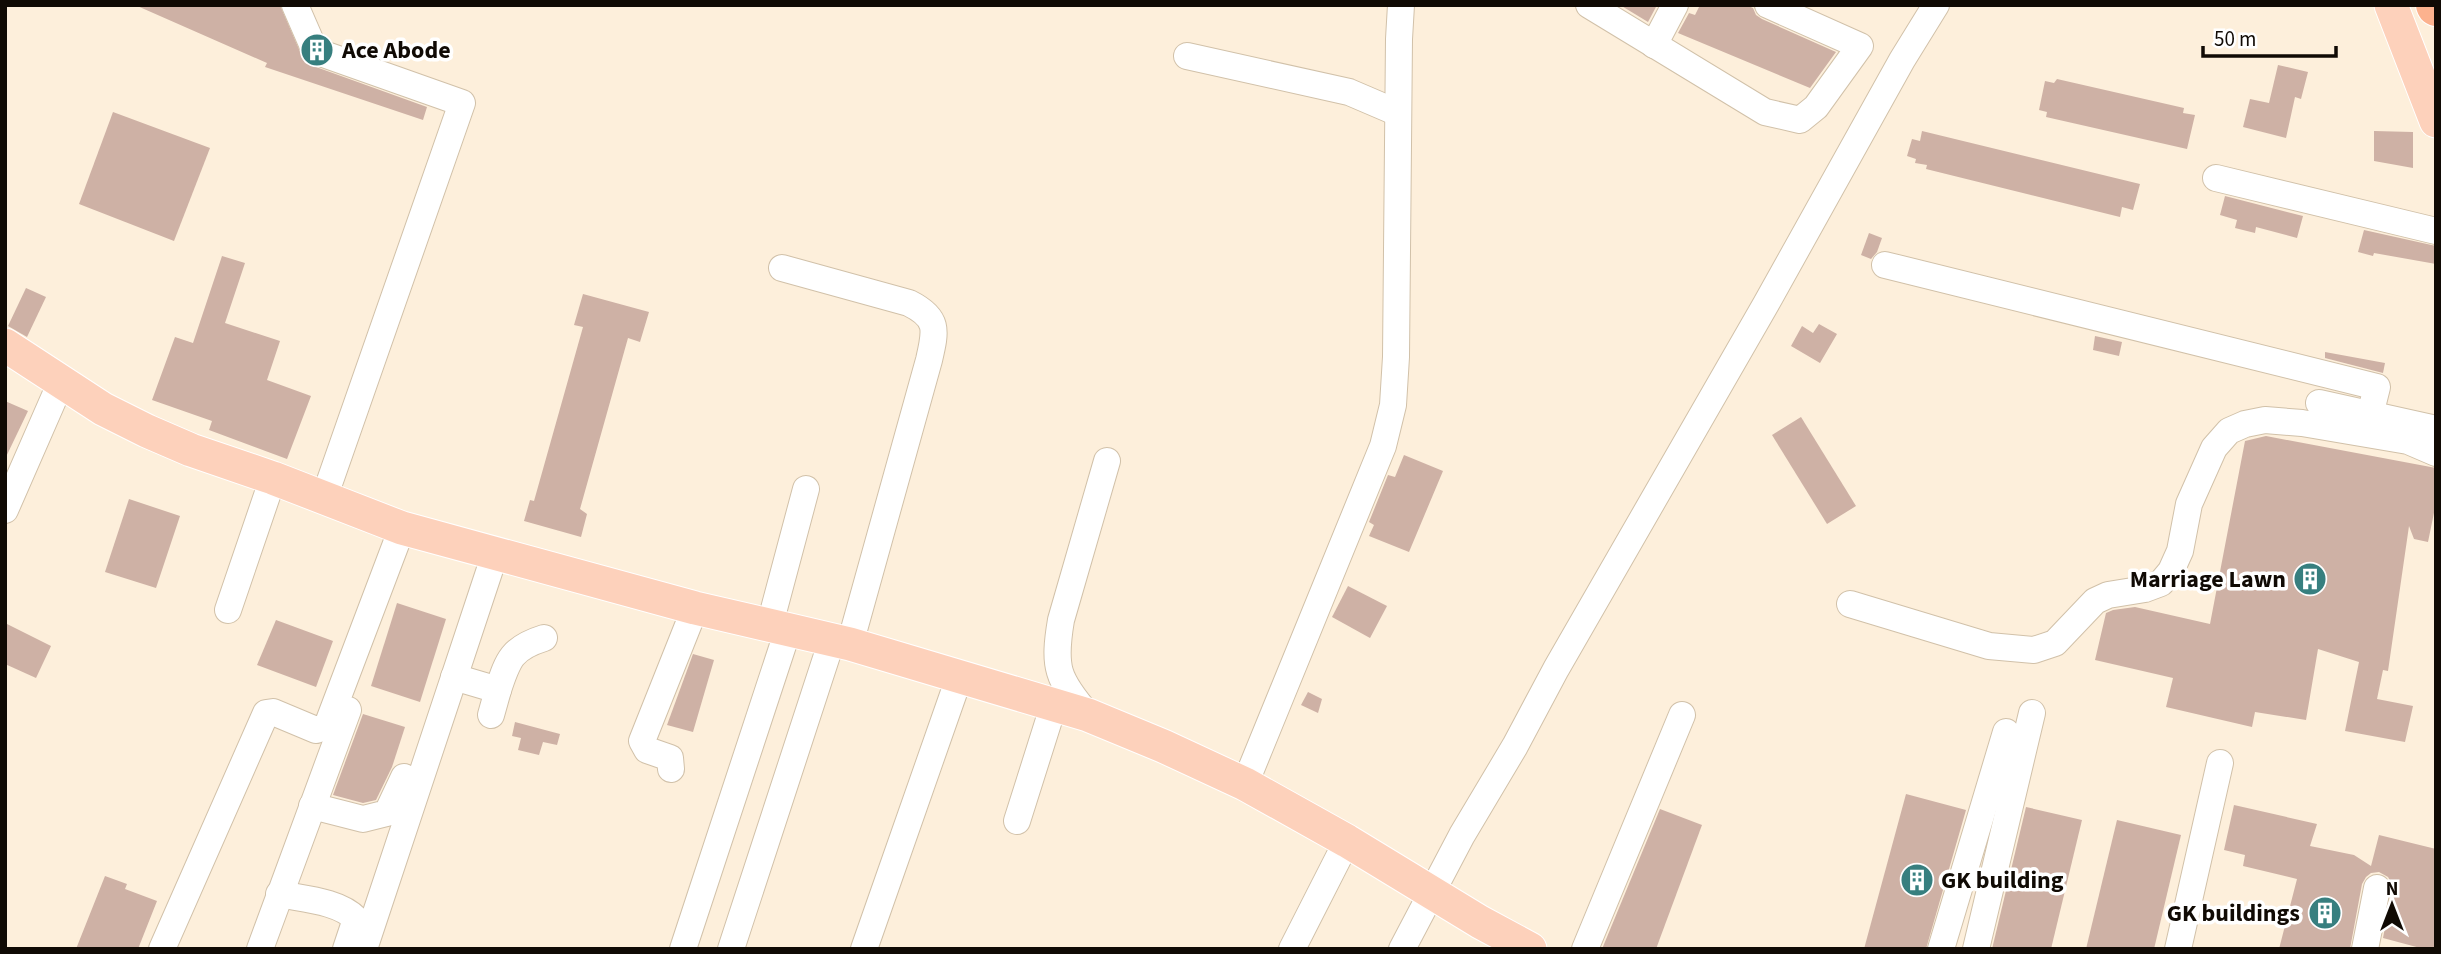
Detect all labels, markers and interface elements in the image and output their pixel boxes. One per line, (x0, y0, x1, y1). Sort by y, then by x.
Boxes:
scale bar (2203, 14, 2336, 58)
text: 50 m (2214, 24, 2256, 54)
building icon: Ace Abode (298, 31, 336, 69)
place label: Ace Abode (341, 33, 451, 68)
building icon: Marriage Lawn (2291, 560, 2329, 598)
place label: Marriage Lawn (2130, 562, 2286, 597)
building icon: GK building (1898, 861, 1936, 899)
place label: GK building (1941, 863, 2064, 898)
north arrow (2357, 870, 2427, 940)
text: N (2386, 876, 2398, 903)
building icon: GK buildings (2306, 894, 2344, 932)
place label: GK buildings (2167, 896, 2300, 931)

